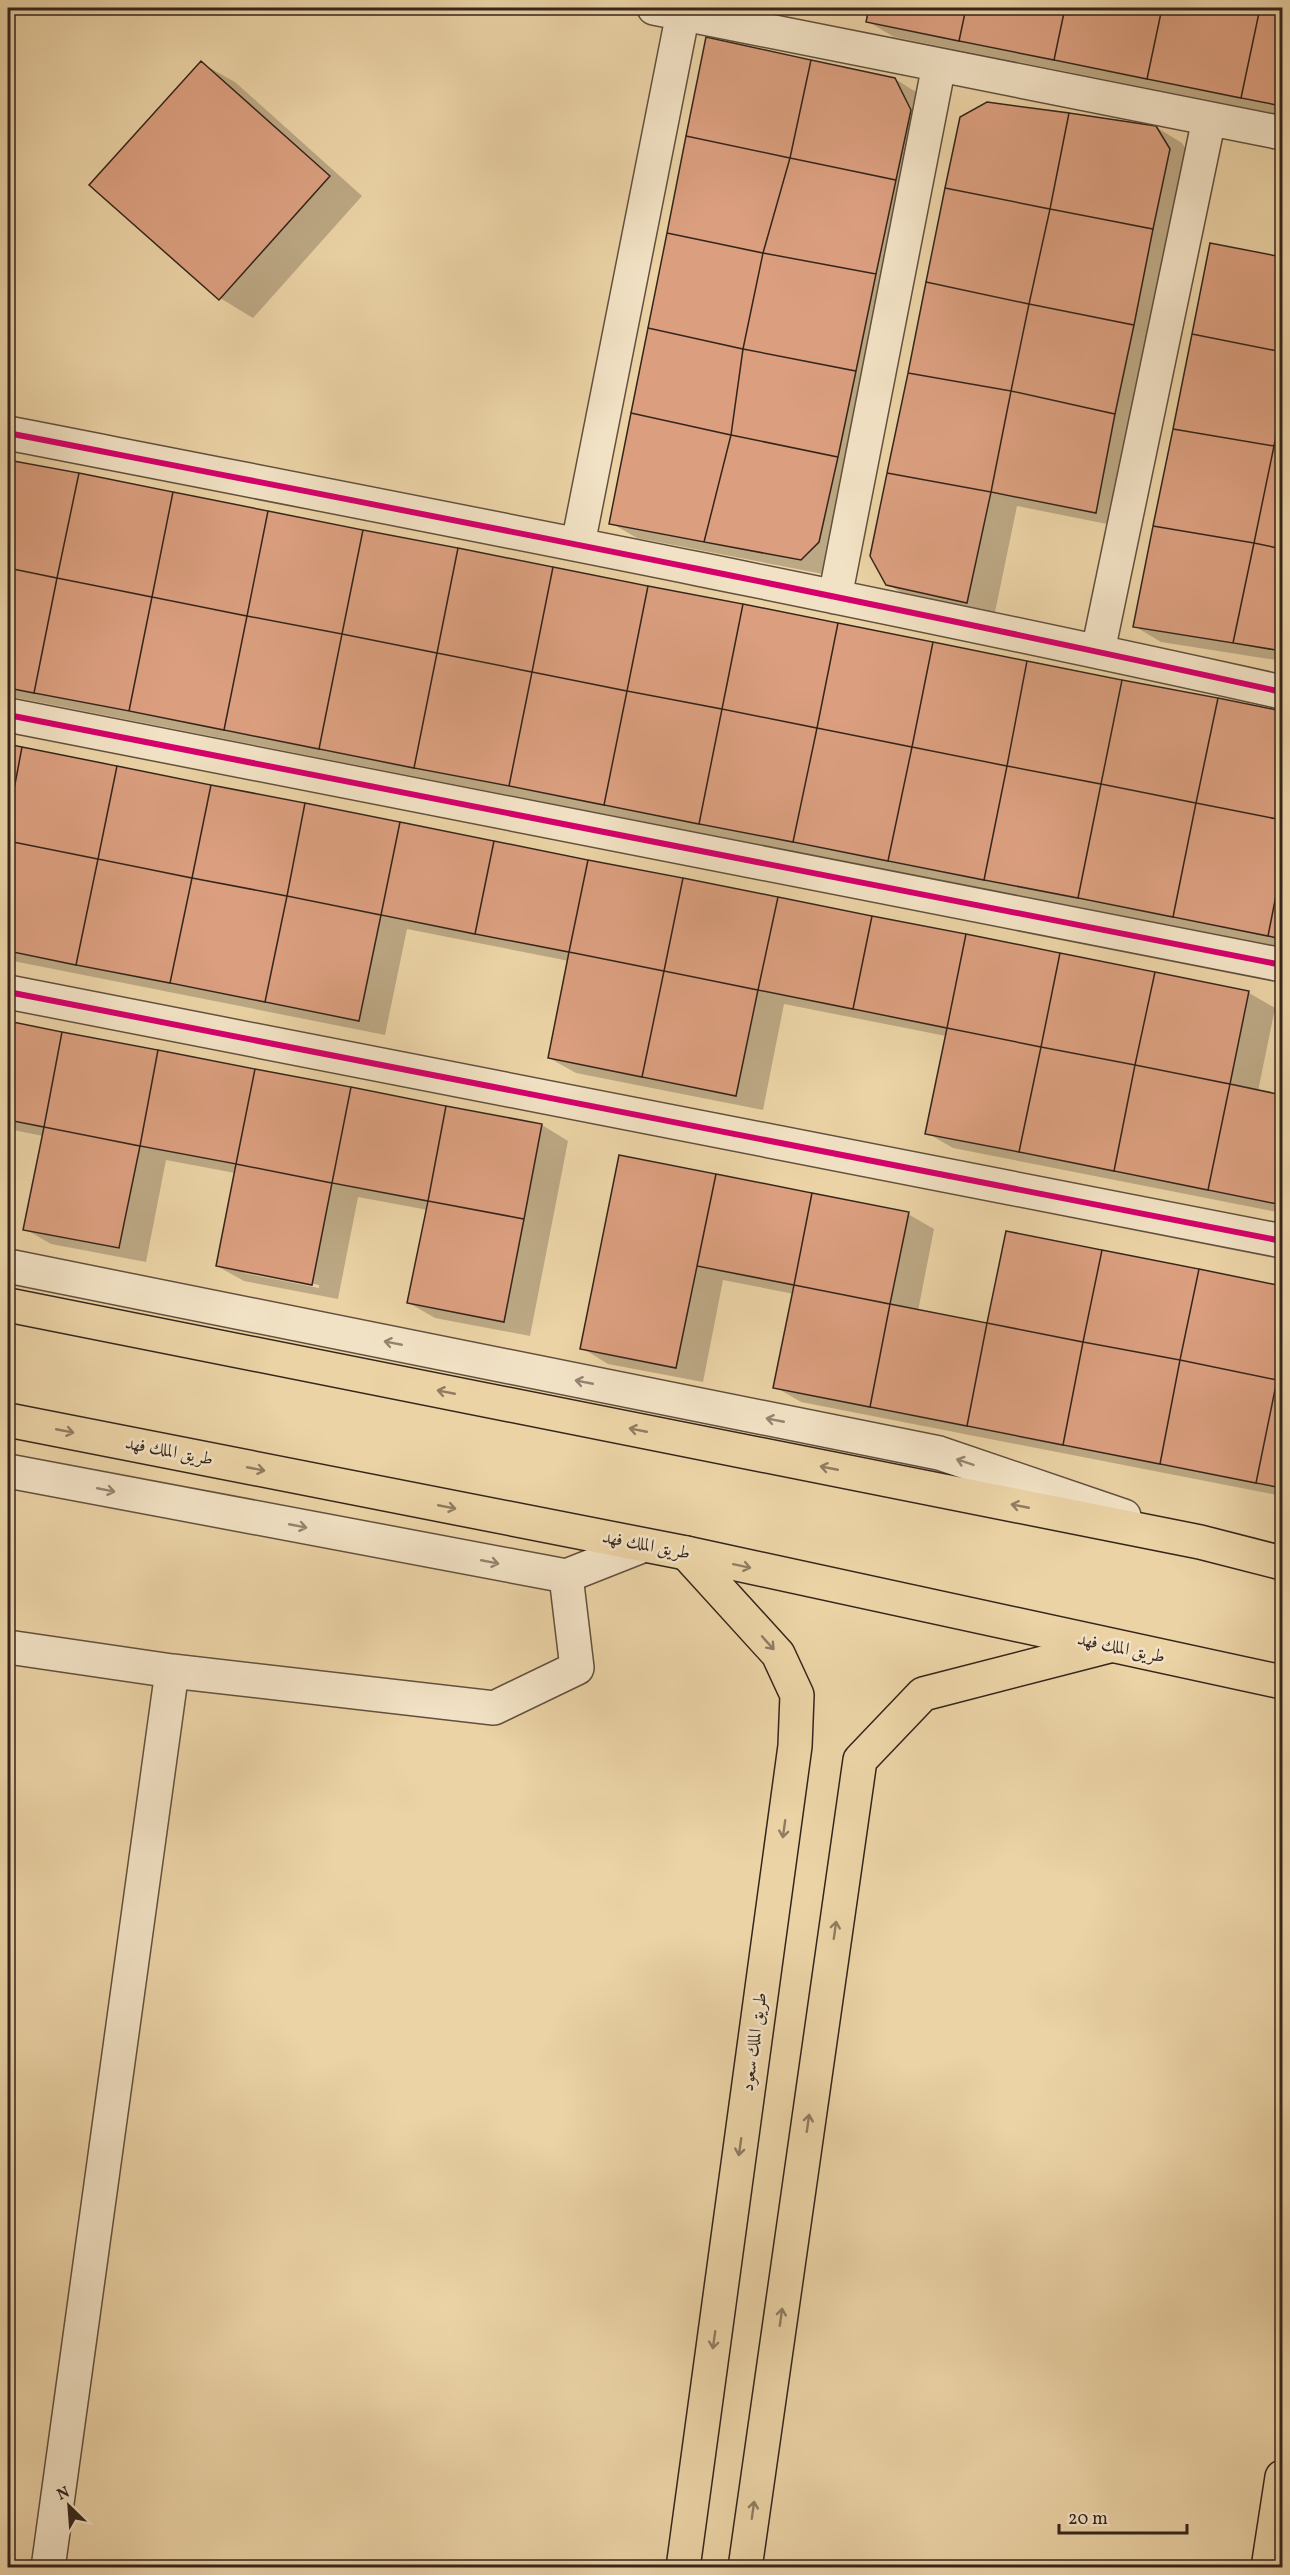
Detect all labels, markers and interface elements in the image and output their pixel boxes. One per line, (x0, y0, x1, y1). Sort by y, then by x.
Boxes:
one-way arrow (383, 1337, 403, 1348)
one-way arrow (575, 1375, 594, 1387)
one-way arrow (437, 1386, 457, 1397)
one-way arrow (766, 1414, 785, 1425)
one-way arrow (628, 1424, 648, 1435)
one-way arrow (55, 1426, 74, 1437)
street label: طريق الملك فهد (123, 1431, 215, 1473)
one-way arrow (956, 1455, 975, 1466)
one-way arrow (820, 1462, 839, 1473)
one-way arrow (246, 1464, 265, 1475)
one-way arrow (96, 1485, 116, 1496)
one-way arrow (1011, 1500, 1030, 1511)
one-way arrow (437, 1502, 457, 1513)
one-way arrow (288, 1521, 307, 1532)
street label: طريق الملك فهد (600, 1525, 692, 1567)
one-way arrow (479, 1557, 499, 1568)
one-way arrow (732, 1560, 751, 1572)
street label: طريق الملك فهد (1075, 1627, 1167, 1671)
one-way arrow (761, 1635, 775, 1650)
one-way arrow (778, 1819, 789, 1839)
one-way arrow (830, 1921, 841, 1941)
street label: طريق الملك سعود (736, 1991, 774, 2093)
one-way arrow (803, 2114, 814, 2134)
one-way arrow (735, 2137, 746, 2157)
one-way arrow (775, 2307, 786, 2327)
one-way arrow (708, 2330, 719, 2350)
north arrow (39, 2476, 99, 2536)
text: N (54, 2482, 74, 2507)
scale bar (1059, 2497, 1186, 2535)
one-way arrow (748, 2500, 759, 2520)
text: 20 m (1068, 2507, 1108, 2532)

